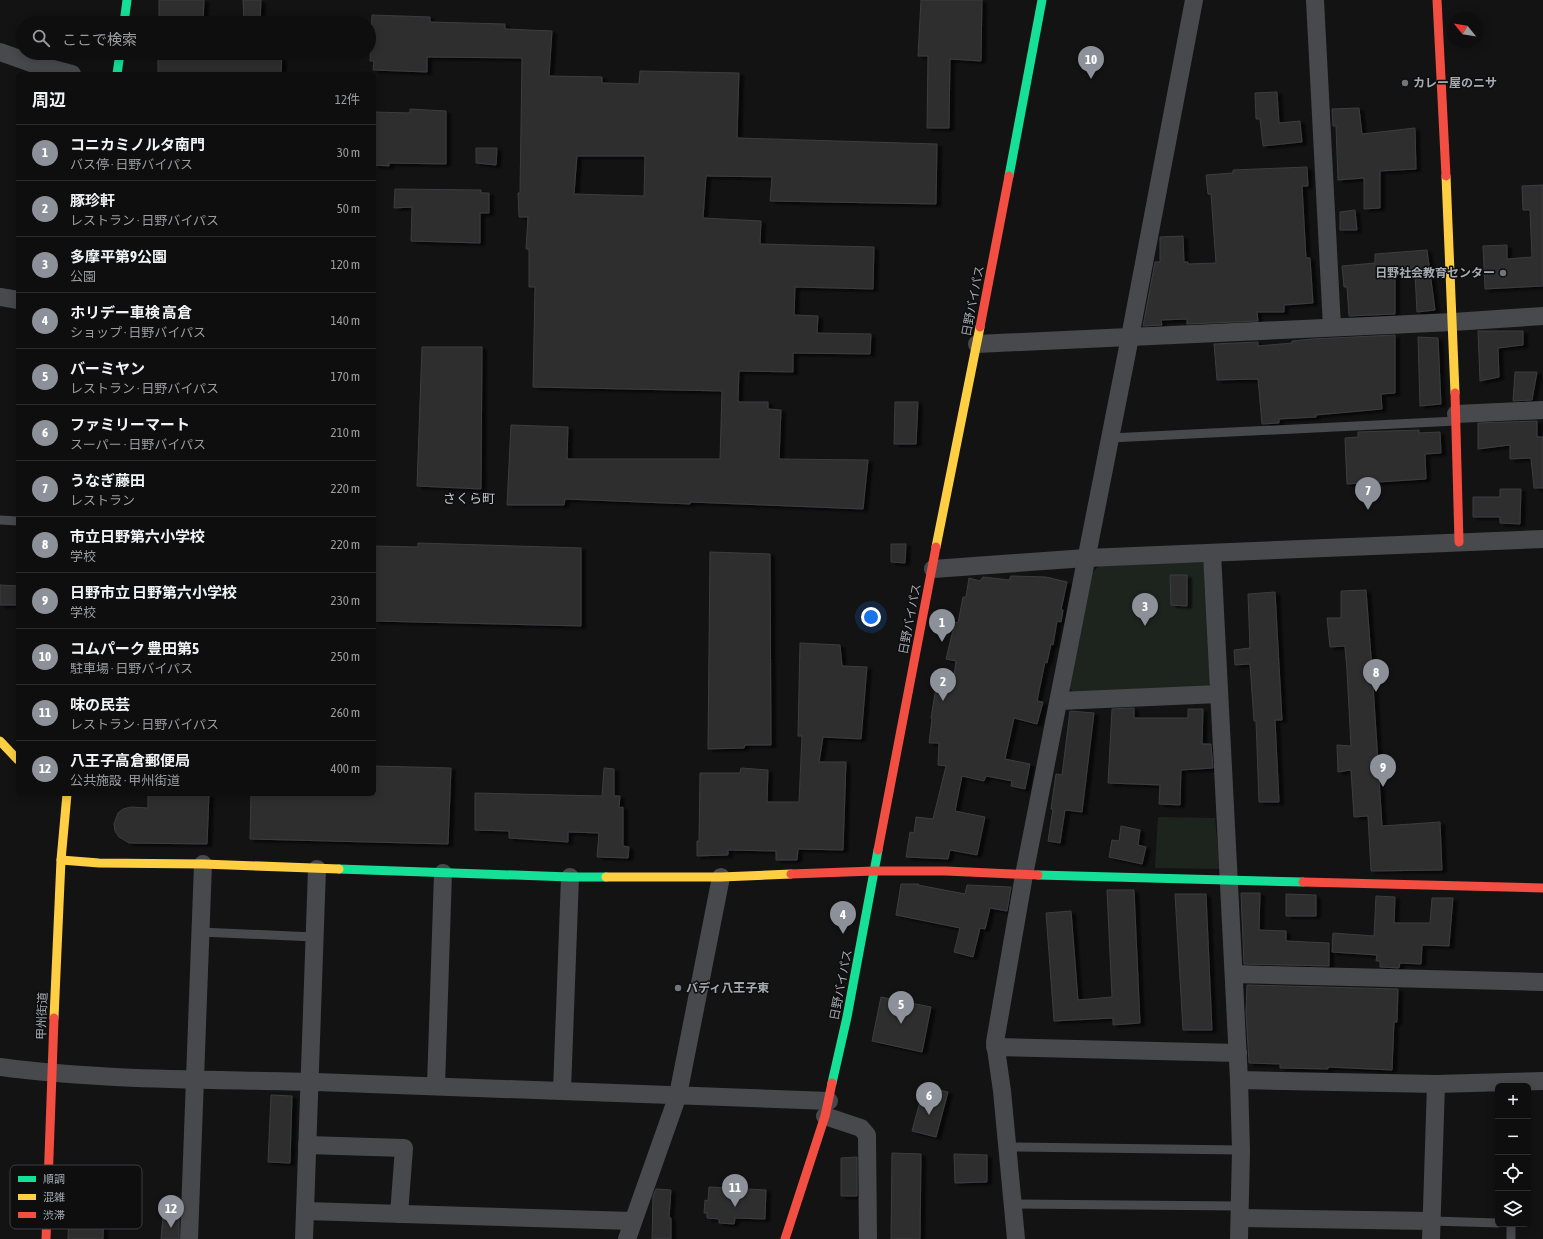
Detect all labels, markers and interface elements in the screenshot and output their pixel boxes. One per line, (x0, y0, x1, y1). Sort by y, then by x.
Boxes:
north arrow (1447, 12, 1483, 48)
search box (16, 16, 376, 60)
icon: search (30, 27, 52, 49)
text: ここで検索 (62, 31, 137, 48)
pin: 10 (1078, 46, 1104, 79)
place label: カレー屋のニサ (1413, 76, 1497, 90)
marker: カレー屋のニサ (1400, 78, 1410, 88)
text: 周辺 (32, 90, 66, 110)
text: 12件 (335, 92, 360, 107)
text: コニカミノルタ南門 (70, 136, 205, 153)
text: 1 (42, 145, 48, 160)
text: 30 m (337, 145, 360, 160)
text: バス停 · 日野バイパス (70, 157, 193, 172)
text: 豚珍軒 (70, 192, 115, 209)
text: 2 (42, 201, 48, 216)
text: 50 m (337, 201, 360, 216)
text: レストラン · 日野バイパス (70, 213, 219, 228)
text: 多摩平第9公園 (70, 248, 167, 265)
text: 3 (42, 257, 48, 272)
text: 120 m (331, 257, 360, 272)
street label: 日野バイパス (959, 264, 987, 338)
place label: 日野社会教育センター (1375, 266, 1495, 280)
marker: 日野社会教育センター (1498, 268, 1508, 278)
text: 公園 (70, 269, 96, 284)
text: ホリデー車検 高倉 (70, 304, 192, 321)
text: 4 (42, 313, 48, 328)
text: 140 m (331, 313, 360, 328)
text: ショップ · 日野バイパス (70, 325, 206, 340)
text: バーミヤン (70, 360, 145, 377)
text: 5 (42, 369, 48, 384)
text: 170 m (331, 369, 360, 384)
text: レストラン · 日野バイパス (70, 381, 219, 396)
text: ファミリーマート (70, 416, 190, 433)
text: 6 (42, 425, 48, 440)
text: 210 m (331, 425, 360, 440)
text: スーパー · 日野バイパス (70, 437, 206, 452)
text: うなぎ藤田 (70, 472, 145, 489)
pin: 7 (1355, 477, 1381, 510)
text: 7 (42, 481, 48, 496)
text: 220 m (331, 481, 360, 496)
district label: さくら町 (443, 491, 495, 506)
text: レストラン (70, 493, 135, 508)
text: 市立日野第六小学校 (70, 528, 205, 545)
text: 8 (42, 537, 48, 552)
text: 220 m (331, 537, 360, 552)
text: 学校 (70, 549, 96, 564)
street label: 日野バイパス (896, 582, 924, 656)
text: 日野市立 日野第六小学校 (70, 584, 237, 601)
text: 9 (42, 593, 48, 608)
text: 230 m (331, 593, 360, 608)
pin: 3 (1132, 593, 1158, 626)
text: 学校 (70, 605, 96, 620)
your location (861, 607, 881, 627)
pin: 1 (929, 609, 955, 642)
text: コムパーク 豊田第5 (70, 640, 199, 657)
text: 10 (39, 649, 51, 664)
text: 250 m (331, 649, 360, 664)
pin: 8 (1363, 659, 1389, 692)
text: 駐車場 · 日野バイパス (70, 661, 193, 676)
pin: 2 (930, 668, 956, 701)
text: 味の民芸 (70, 696, 130, 713)
text: 11 (39, 705, 51, 720)
text: 260 m (331, 705, 360, 720)
text: レストラン · 日野バイパス (70, 717, 219, 732)
text: 八王子高倉郵便局 (70, 752, 190, 769)
pin: 9 (1370, 754, 1396, 787)
text: 12 (39, 761, 51, 776)
text: 400 m (331, 761, 360, 776)
text: 公共施設 · 甲州街道 (70, 773, 180, 788)
pin: 4 (830, 901, 856, 934)
street label: 日野バイパス (827, 948, 855, 1022)
place label: バディ八王子東 (686, 981, 769, 995)
marker: バディ八王子東 (673, 983, 683, 993)
pin: 5 (888, 991, 914, 1024)
street label: 甲州街道 (34, 992, 50, 1040)
pin: 6 (916, 1082, 942, 1115)
map controls (1495, 1083, 1531, 1227)
button: + (1495, 1083, 1531, 1119)
button: − (1495, 1119, 1531, 1155)
button: locate (1495, 1155, 1531, 1191)
legend (10, 1165, 142, 1229)
text: 順調 (43, 1173, 65, 1185)
pin: 11 (722, 1174, 748, 1207)
text: 混雑 (43, 1191, 65, 1203)
button: layers (1495, 1191, 1531, 1227)
pin: 12 (158, 1195, 184, 1228)
text: 渋滞 (43, 1209, 65, 1221)

